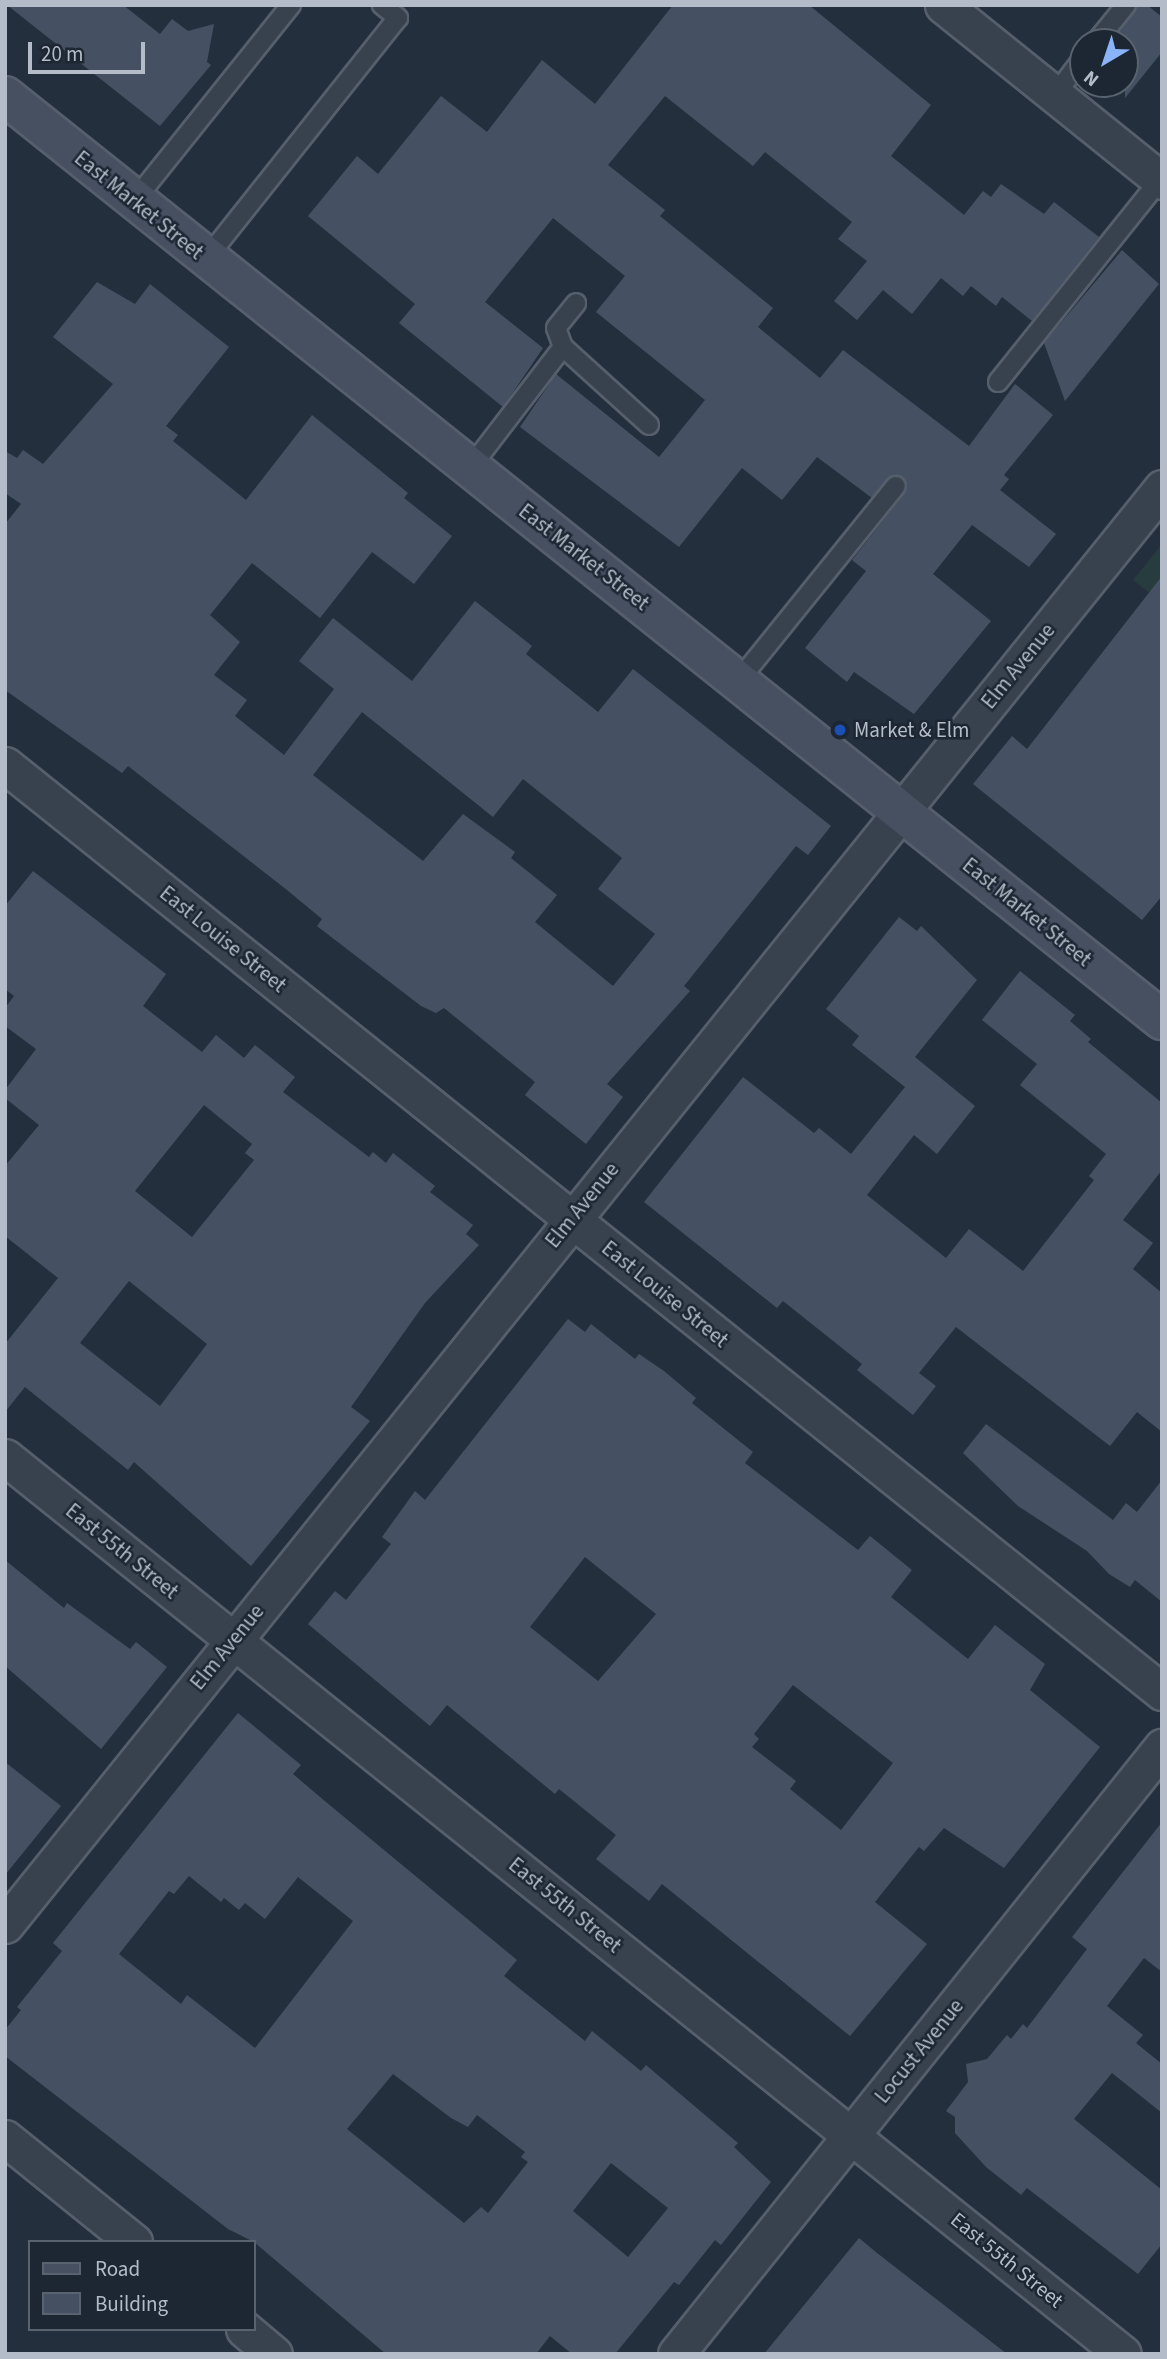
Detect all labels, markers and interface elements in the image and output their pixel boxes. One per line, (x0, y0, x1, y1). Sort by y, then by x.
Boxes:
scale bar (32, 28, 149, 72)
north arrow (1069, 28, 1139, 98)
text: 20 m (41, 39, 83, 69)
text: N (1078, 64, 1105, 93)
street label: East Market Street (69, 145, 209, 265)
street label: East Market Street (514, 498, 654, 616)
street label: Elm Avenue (976, 618, 1060, 714)
place label: Market & Elm (854, 717, 969, 743)
marker: Market & Elm (832, 722, 848, 738)
street label: East Market Street (957, 852, 1097, 972)
street label: East Louise Street (155, 880, 291, 998)
street label: Elm Avenue (540, 1157, 624, 1253)
street label: East Louise Street (597, 1235, 733, 1353)
street label: East 55th Street (61, 1498, 183, 1604)
street label: Elm Avenue (185, 1599, 269, 1695)
street label: East 55th Street (504, 1852, 626, 1958)
street label: Locust Avenue (869, 1994, 969, 2108)
street label: East 55th Street (946, 2207, 1068, 2313)
legend (28, 2240, 256, 2331)
text: Road (95, 2254, 140, 2284)
text: Building (95, 2289, 168, 2319)

